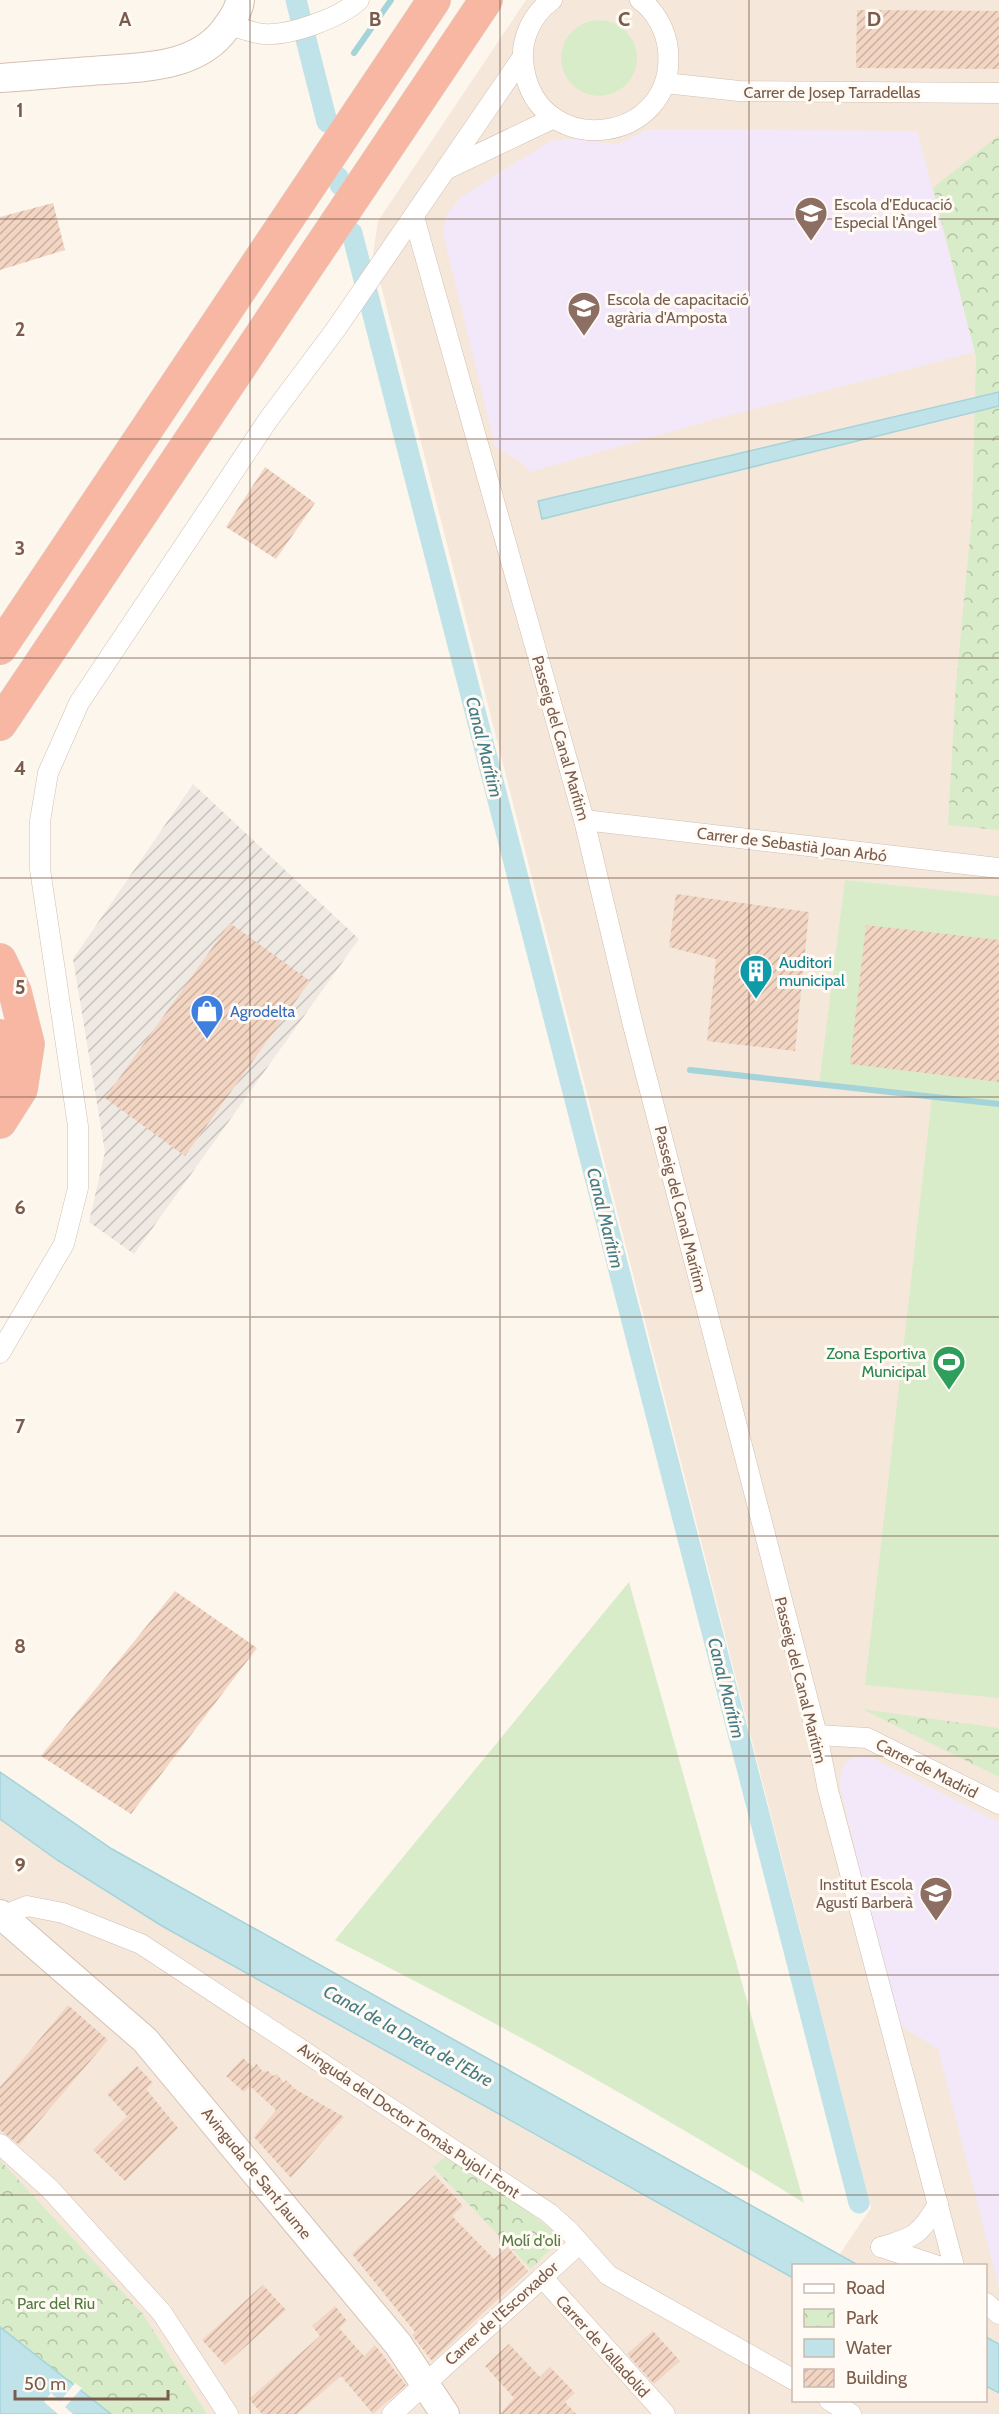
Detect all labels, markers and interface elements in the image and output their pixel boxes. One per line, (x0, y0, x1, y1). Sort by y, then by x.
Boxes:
text: A (119, 7, 132, 31)
text: B (369, 7, 381, 31)
text: C (618, 7, 630, 31)
text: D (867, 7, 881, 31)
street label: Carrer de Josep Tarradellas (744, 83, 921, 102)
text: 1 (16, 98, 24, 122)
school or university icon: Escola d'Educació Especial l'Àngel (793, 195, 829, 242)
place label: Escola d'Educació Especial l'Àngel (834, 195, 953, 232)
school or university icon: Escola de capacitació agrària d'Amposta (566, 290, 602, 337)
place label: Escola de capacitació agrària d'Amposta (607, 290, 749, 327)
text: 2 (15, 317, 25, 341)
text: 3 (15, 536, 25, 560)
street label: Passeig del Canal Marítim (528, 653, 593, 823)
water label: Canal Marítim (461, 694, 507, 800)
text: 4 (14, 756, 26, 780)
street label: Carrer de Sebastià Joan Arbó (696, 823, 888, 866)
building icon: Auditori municipal (738, 953, 774, 1000)
place label: Auditori municipal (779, 953, 845, 990)
text: 5 (15, 975, 25, 999)
shop icon: Agrodelta (189, 993, 225, 1040)
place label: Agrodelta (230, 1002, 296, 1021)
street label: Passeig del Canal Marítim (651, 1124, 710, 1294)
water label: Canal Marítim (582, 1165, 628, 1271)
text: 6 (14, 1195, 26, 1219)
place label: Zona Esportiva Municipal (826, 1344, 926, 1381)
sports icon: Zona Esportiva Municipal (931, 1344, 967, 1391)
text: 7 (15, 1414, 26, 1438)
street label: Passeig del Canal Marítim (771, 1595, 830, 1765)
text: 8 (14, 1634, 26, 1658)
water label: Canal Marítim (703, 1635, 749, 1741)
street label: Carrer de Madrid (873, 1735, 981, 1802)
text: 9 (14, 1853, 26, 1877)
place label: Institut Escola Agustí Barberà (816, 1875, 913, 1912)
school or university icon: Institut Escola Agustí Barberà (918, 1875, 954, 1922)
water label: Canal de la Dreta de l'Ebre (320, 1980, 496, 2092)
street label: Avinguda del Doctor Tomàs Pujol i Font (294, 2039, 524, 2202)
street label: Avinguda de Sant Jaume (198, 2104, 316, 2243)
park label: Molí d'oli (501, 2231, 561, 2250)
street label: Carrer de l'Escorxador (441, 2257, 563, 2369)
legend (792, 2264, 987, 2402)
text: Road (846, 2277, 885, 2299)
street label: Carrer de Valladolid (552, 2291, 653, 2401)
park label: Parc del Riu (17, 2294, 95, 2313)
text: Park (846, 2307, 879, 2329)
text: Water (846, 2337, 892, 2359)
scale bar (15, 2363, 168, 2401)
text: Building (846, 2367, 908, 2389)
text: 50 m (24, 2373, 66, 2395)

